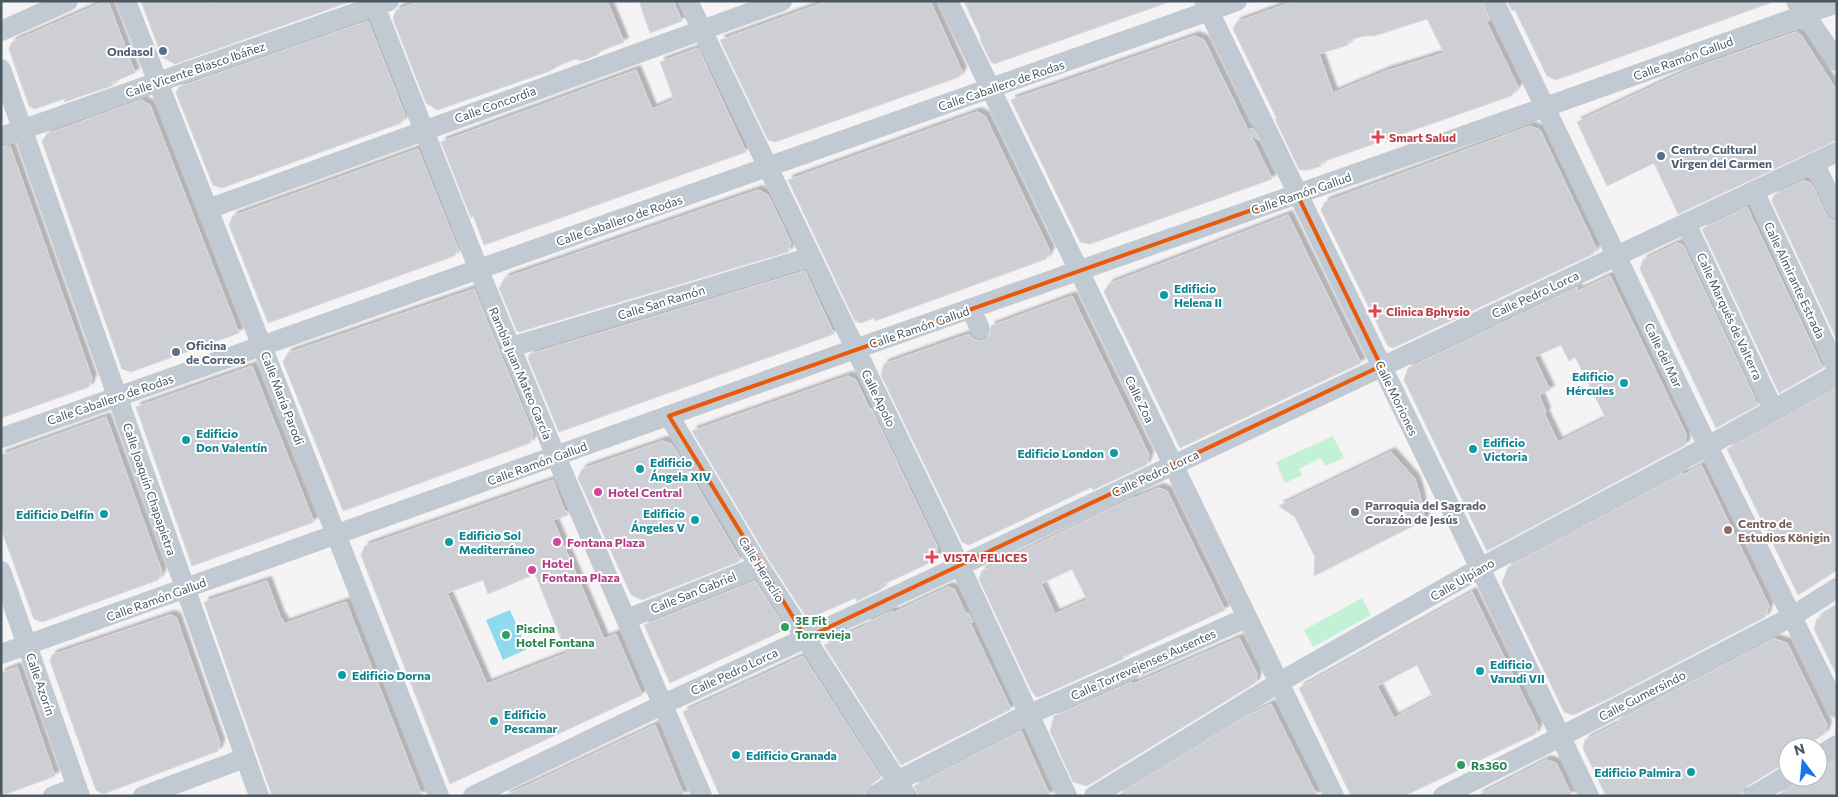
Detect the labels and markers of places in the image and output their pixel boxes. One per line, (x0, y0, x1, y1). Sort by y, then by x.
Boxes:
place label: Ondasol (107, 44, 153, 58)
marker: Ondasol (157, 45, 169, 57)
marker: Smart Salud (1371, 130, 1385, 144)
place label: Smart Salud (1389, 130, 1456, 144)
place label: Centro Cultural Virgen del Carmen (1671, 142, 1772, 170)
marker: Centro Cultural Virgen del Carmen (1655, 150, 1667, 162)
place label: Edificio Helena II (1174, 281, 1222, 309)
marker: Edificio Helena II (1158, 289, 1170, 301)
marker: Clinica Bphysio (1368, 304, 1382, 318)
place label: Clinica Bphysio (1386, 304, 1470, 318)
place label: Oficina de Correos (186, 338, 246, 366)
marker: Oficina de Correos (170, 346, 182, 358)
place label: Edificio Hércules (1566, 369, 1614, 397)
marker: Edificio Hércules (1618, 377, 1630, 389)
place label: Edificio Don Valentín (196, 426, 267, 454)
marker: Edificio Don Valentín (180, 434, 192, 446)
place label: Edificio Victoria (1483, 435, 1528, 463)
marker: Edificio Victoria (1467, 443, 1479, 455)
place label: Edificio London (1017, 446, 1104, 460)
marker: Edificio London (1108, 447, 1120, 459)
place label: Edificio Ángela XIV (650, 455, 712, 483)
marker: Edificio Ángela XIV (634, 463, 646, 475)
place label: Hotel Central (608, 485, 682, 499)
marker: Hotel Central (592, 486, 604, 498)
place label: Parroquia del Sagrado Corazón de Jesús (1365, 498, 1486, 527)
place label: Edificio Ángeles V (631, 506, 685, 534)
marker: Parroquia del Sagrado Corazón de Jesús (1349, 506, 1361, 518)
place label: Edificio Delfín (16, 507, 94, 521)
marker: Edificio Delfín (98, 508, 110, 520)
marker: Edificio Ángeles V (689, 514, 701, 526)
place label: Centro de Estudios Königin (1738, 516, 1830, 544)
marker: Centro de Estudios Königin (1722, 524, 1734, 536)
place label: Edificio Sol Mediterráneo (459, 528, 535, 556)
place label: Fontana Plaza (567, 535, 645, 549)
marker: Edificio Sol Mediterráneo (443, 536, 455, 548)
marker: Fontana Plaza (551, 536, 563, 548)
marker: VISTA FELICES (925, 550, 939, 564)
place label: VISTA FELICES (943, 550, 1027, 564)
place label: Hotel Fontana Plaza (542, 556, 620, 584)
marker: Hotel Fontana Plaza (526, 564, 538, 576)
place label: 3E Fit Torrevieja (795, 613, 851, 641)
place label: Piscina Hotel Fontana (516, 621, 595, 649)
marker: 3E Fit Torrevieja (779, 621, 791, 633)
marker: Piscina Hotel Fontana (500, 629, 512, 641)
place label: Edificio Varudi VII (1490, 657, 1545, 685)
marker: Edificio Varudi VII (1474, 665, 1486, 677)
place label: Edificio Dorna (352, 668, 431, 682)
marker: Edificio Dorna (336, 669, 348, 681)
place label: Edificio Pescamar (504, 707, 557, 735)
marker: Edificio Pescamar (488, 715, 500, 727)
place label: Edificio Granada (746, 748, 837, 762)
marker: Edificio Granada (730, 749, 742, 761)
place label: Rs360 (1471, 758, 1507, 772)
marker: Rs360 (1455, 759, 1467, 771)
place label: Edificio Palmira (1594, 765, 1681, 779)
marker: Edificio Palmira (1685, 766, 1697, 778)

